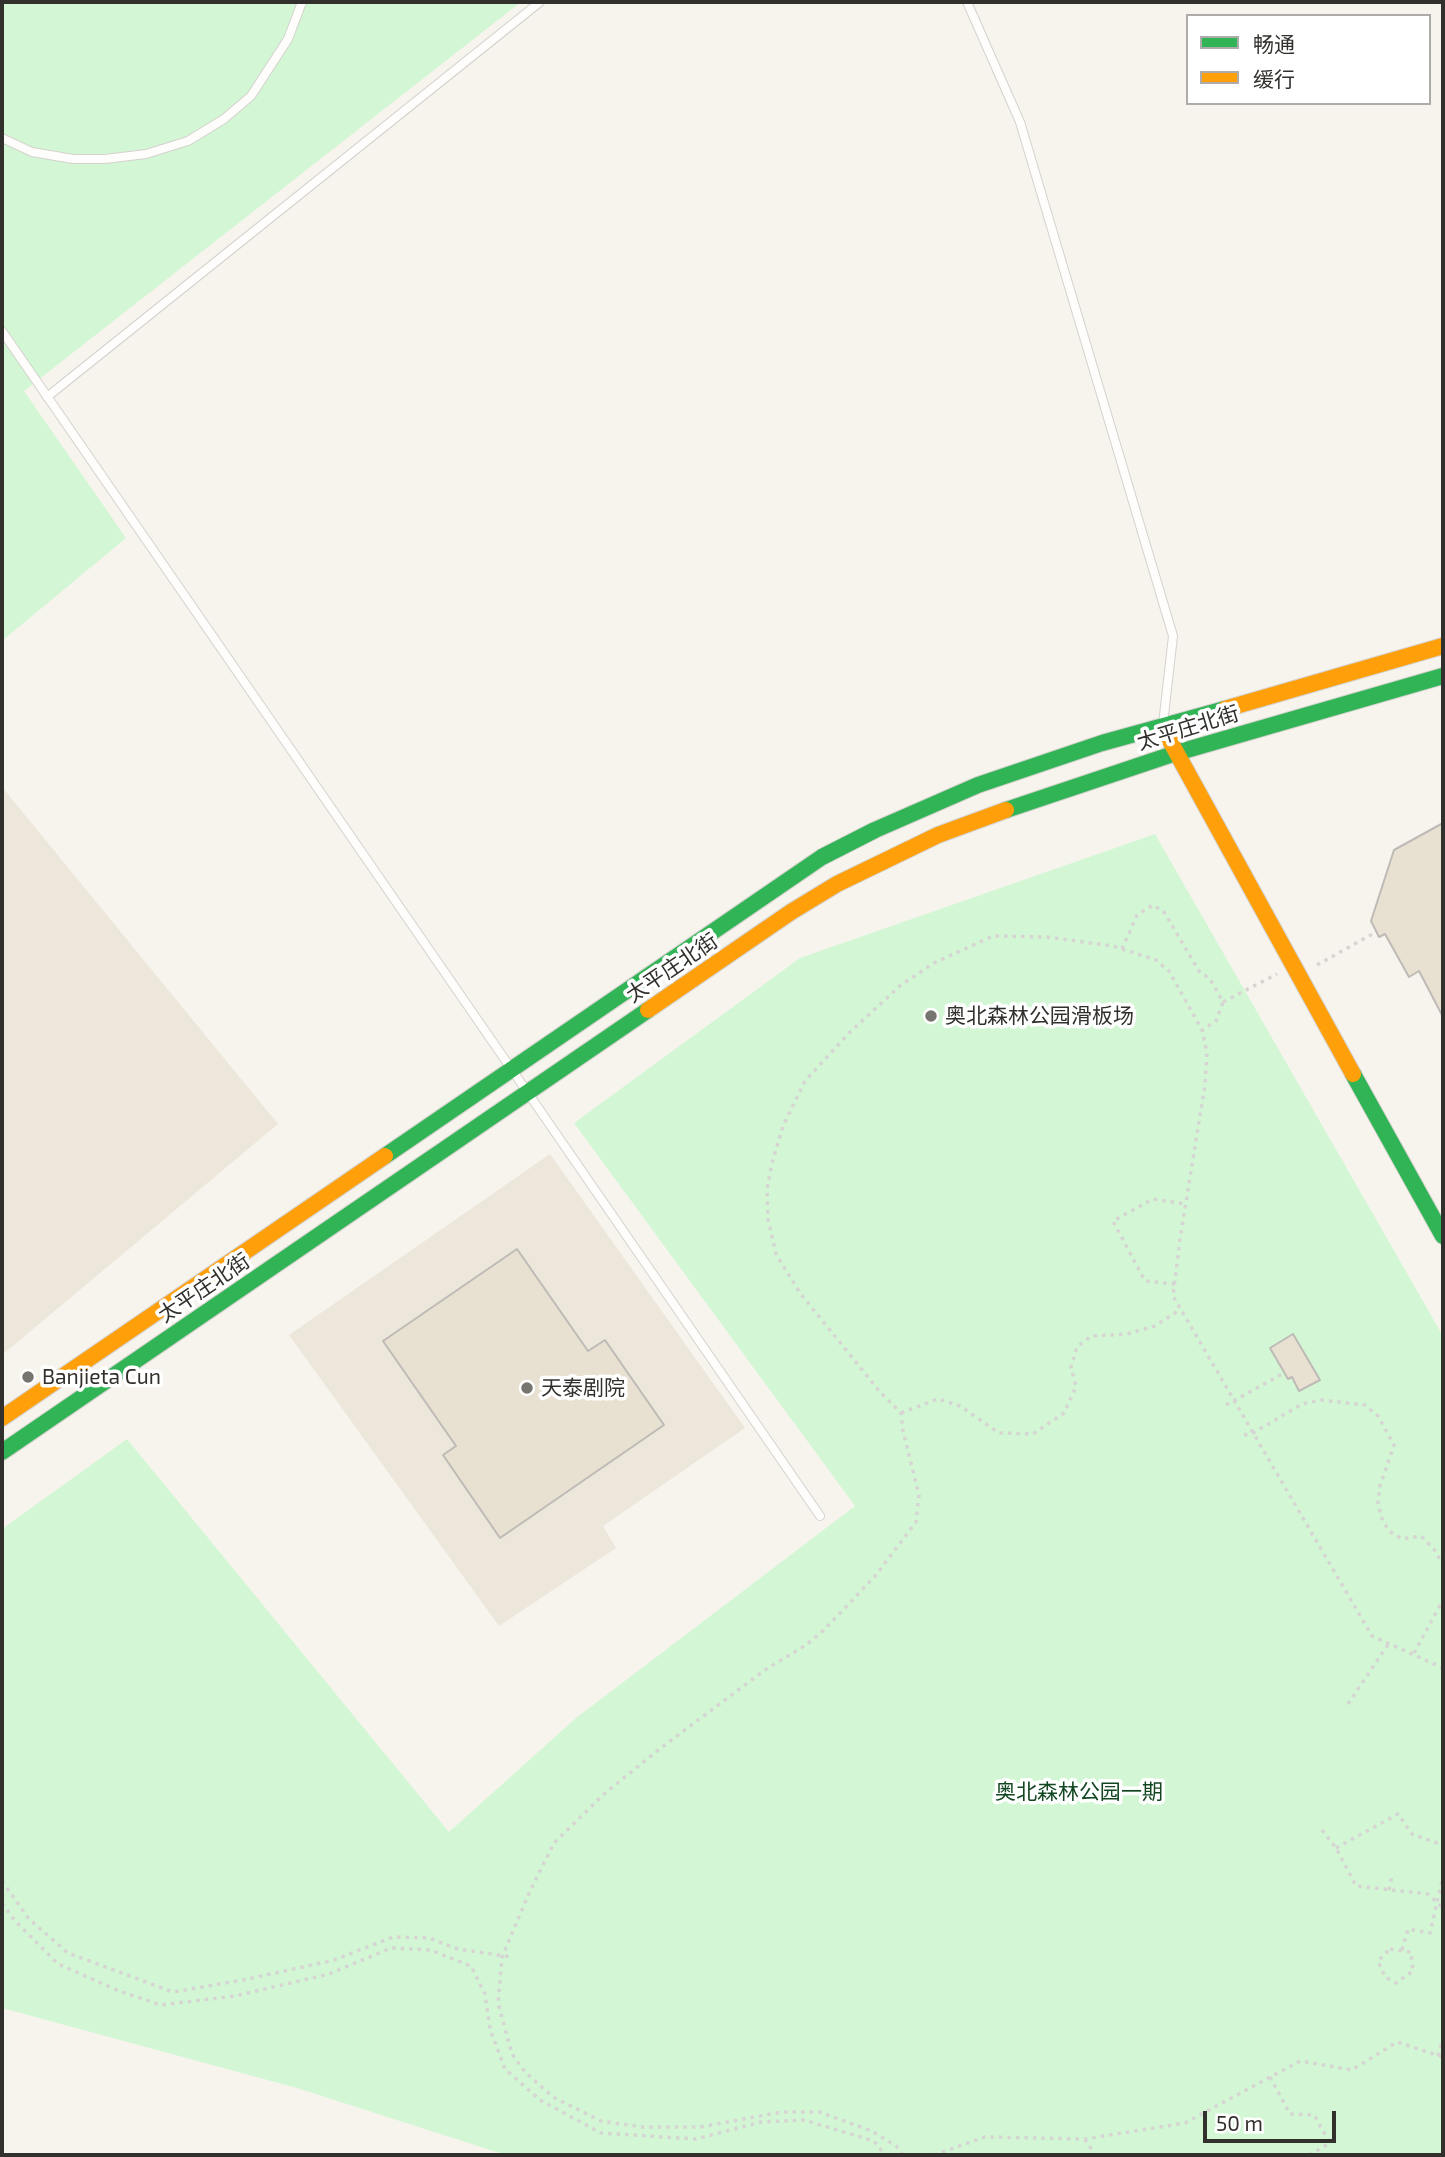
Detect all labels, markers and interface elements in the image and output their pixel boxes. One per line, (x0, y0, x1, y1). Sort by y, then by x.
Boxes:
legend (1186, 14, 1431, 105)
text: 畅通 (1253, 31, 1295, 56)
text: 缓行 (1253, 66, 1295, 91)
street label: 太平庄北街 (1134, 701, 1242, 755)
street label: 太平庄北街 (621, 928, 723, 1008)
place label: 奥北森林公园滑板场 (945, 1003, 1134, 1029)
marker: 奥北森林公园滑板场 (923, 1008, 939, 1024)
street label: 太平庄北街 (153, 1248, 255, 1328)
place label: Banjieta Cun (42, 1364, 161, 1390)
marker: Banjieta Cun (20, 1369, 36, 1385)
place label: 天泰剧院 (541, 1375, 625, 1401)
marker: 天泰剧院 (519, 1380, 535, 1396)
park label: 奥北森林公园一期 (995, 1779, 1163, 1805)
scale bar (1207, 2098, 1340, 2142)
text: 50 m (1216, 2110, 1263, 2135)

